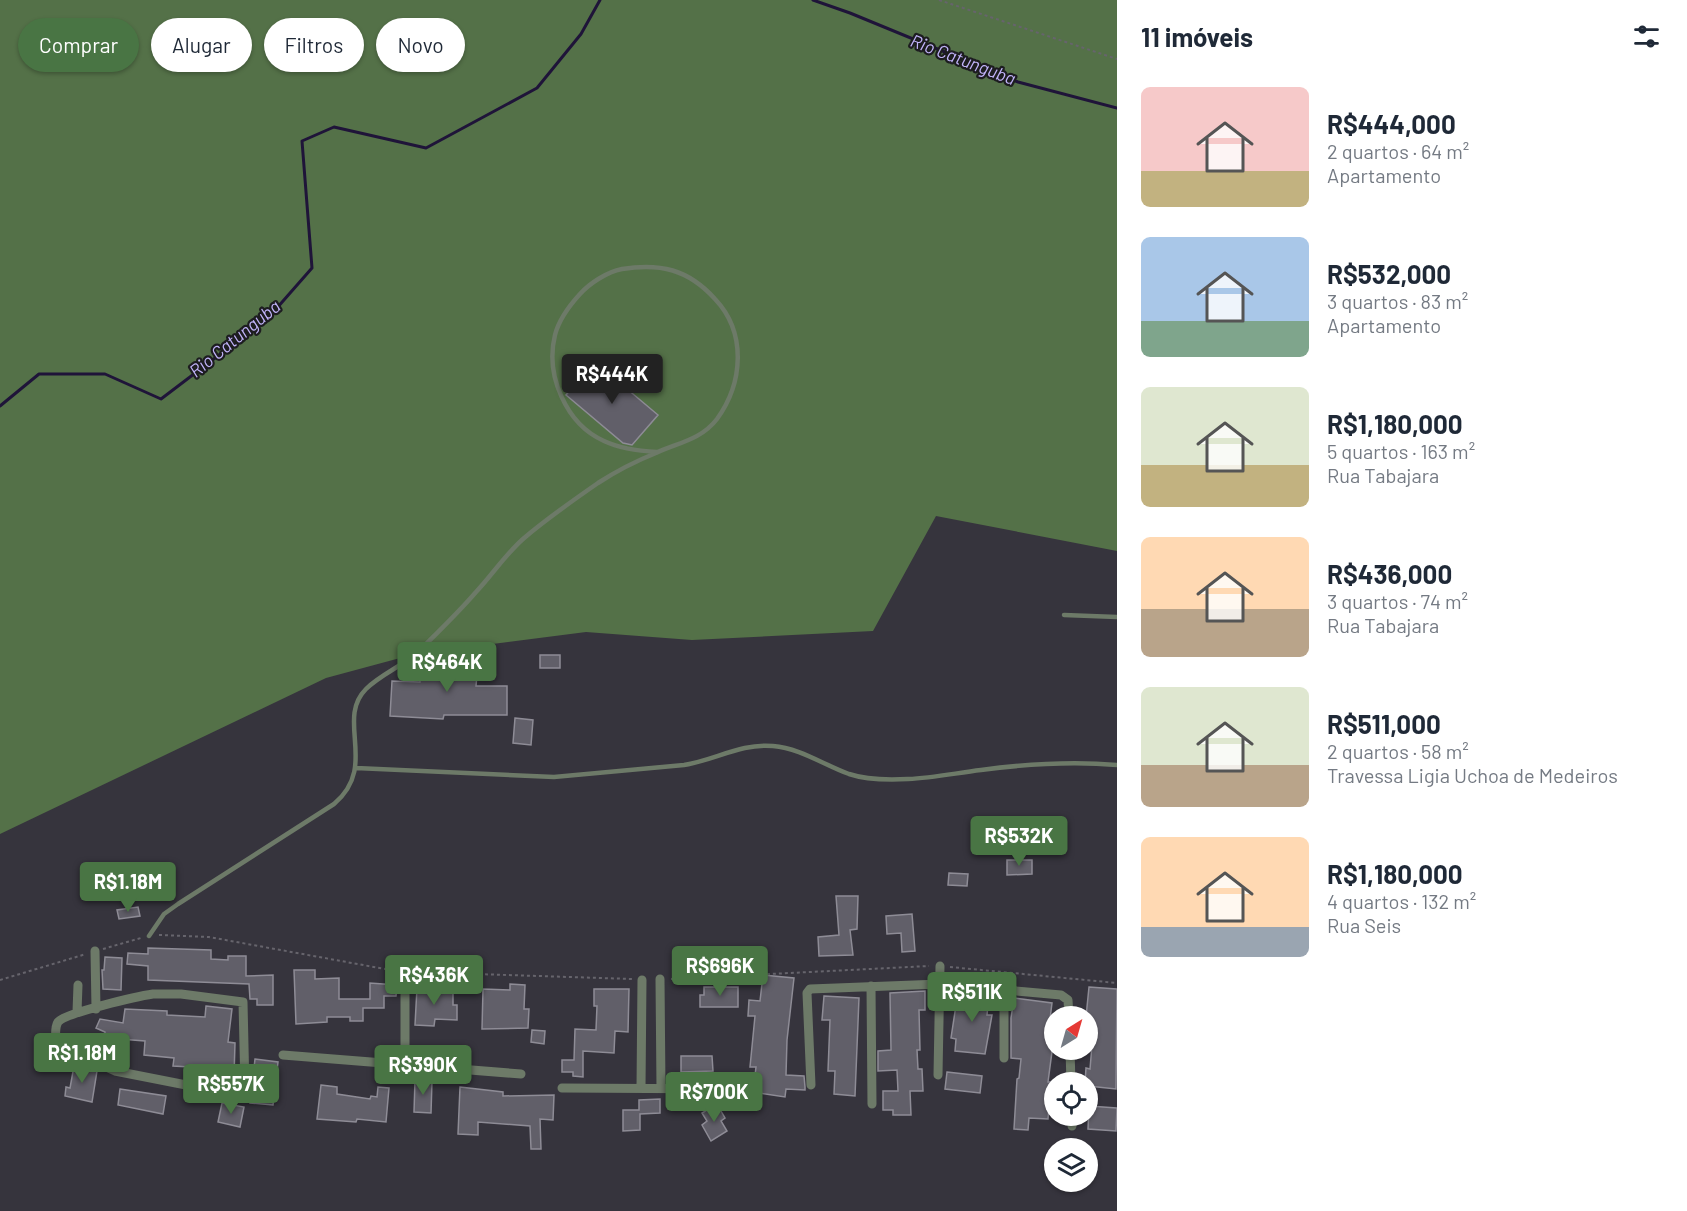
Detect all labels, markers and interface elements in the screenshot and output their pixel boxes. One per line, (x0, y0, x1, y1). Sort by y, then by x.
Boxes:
chip: Comprar (18, 18, 139, 72)
chip: Alugar (151, 18, 252, 72)
chip: Filtros (264, 18, 364, 72)
chip: Novo (376, 18, 465, 72)
icon: filters (1630, 20, 1663, 53)
text: 11 imóveis (1141, 21, 1253, 52)
water label: Rio Catunguba (908, 29, 1019, 89)
text: R$444,000 (1327, 108, 1456, 139)
icon: home (1189, 111, 1261, 183)
text: 2 quartos · 64 m² (1327, 139, 1469, 163)
text: Apartamento (1327, 163, 1441, 187)
text: R$532,000 (1327, 258, 1451, 289)
icon: home (1189, 261, 1261, 333)
text: 3 quartos · 83 m² (1327, 289, 1468, 313)
water label: Rio Catunguba (184, 295, 284, 382)
text: Apartamento (1327, 313, 1441, 337)
pin: R$444K (563, 354, 661, 405)
text: R$444K (576, 361, 648, 385)
text: R$1,180,000 (1327, 408, 1463, 439)
icon: home (1189, 411, 1261, 483)
text: 5 quartos · 163 m² (1327, 439, 1475, 463)
text: Rua Tabajara (1327, 463, 1439, 487)
text: R$436,000 (1327, 558, 1452, 589)
icon: home (1189, 561, 1261, 633)
text: 3 quartos · 74 m² (1327, 589, 1468, 613)
text: Rua Tabajara (1327, 613, 1439, 637)
pin: R$464K (398, 642, 496, 693)
text: R$464K (411, 649, 483, 673)
text: R$511,000 (1327, 708, 1441, 739)
icon: home (1189, 711, 1261, 783)
text: 2 quartos · 58 m² (1327, 739, 1469, 763)
text: Travessa Ligia Uchoa de Medeiros (1327, 763, 1618, 787)
pin: R$532K (970, 816, 1068, 867)
text: R$532K (984, 823, 1054, 847)
text: R$1,180,000 (1327, 858, 1463, 889)
icon: home (1189, 861, 1261, 933)
pin: R$1.18M (73, 862, 183, 913)
text: R$1.18M (94, 869, 162, 893)
text: 4 quartos · 132 m² (1327, 889, 1476, 913)
text: Rua Seis (1327, 913, 1401, 937)
pin: R$696K (671, 946, 769, 997)
text: R$696K (686, 953, 754, 977)
pin: R$436K (385, 955, 483, 1006)
text: R$436K (399, 962, 469, 986)
pin: R$511K (923, 972, 1021, 1023)
text: R$511K (941, 979, 1003, 1003)
north arrow (1044, 1006, 1098, 1060)
map controls (1044, 1006, 1098, 1192)
pin: R$1.18M (27, 1033, 137, 1084)
text: R$1.18M (48, 1040, 116, 1064)
pin: R$390K (374, 1045, 472, 1096)
text: R$390K (388, 1052, 458, 1076)
pin: R$557K (182, 1064, 280, 1115)
text: R$557K (197, 1071, 265, 1095)
pin: R$700K (665, 1072, 763, 1123)
button: locate (1044, 1072, 1098, 1126)
text: R$700K (680, 1079, 748, 1103)
button: layers (1044, 1138, 1098, 1192)

